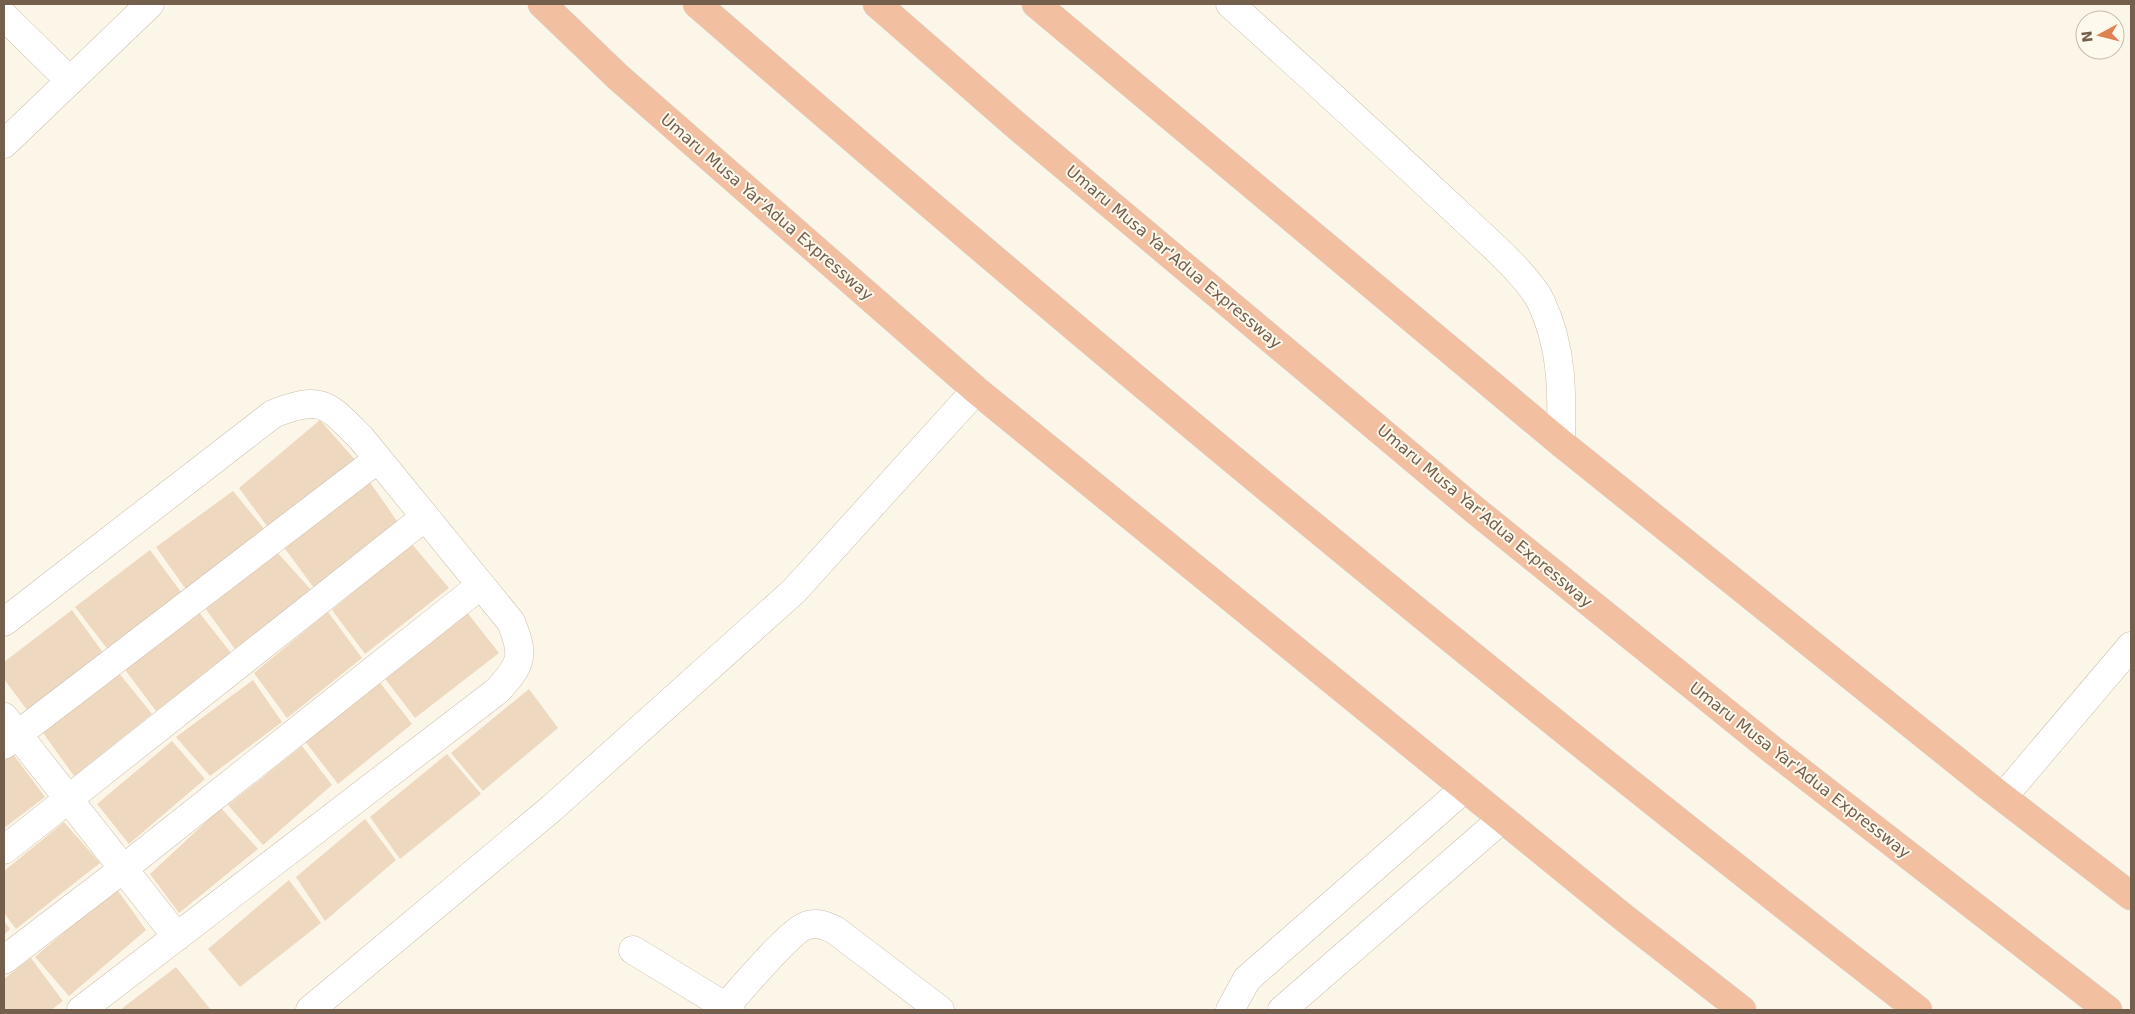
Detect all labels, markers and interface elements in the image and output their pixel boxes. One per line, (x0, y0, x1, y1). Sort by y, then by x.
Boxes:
north arrow (2075, 10, 2125, 60)
text: N (2078, 30, 2096, 43)
street label: Umaru Musa Yar'Adua Expressway (657, 110, 877, 304)
street label: Umaru Musa Yar'Adua Expressway (1063, 161, 1285, 353)
street label: Umaru Musa Yar'Adua Expressway (1374, 420, 1596, 612)
street label: Umaru Musa Yar'Adua Expressway (1686, 678, 1914, 862)

